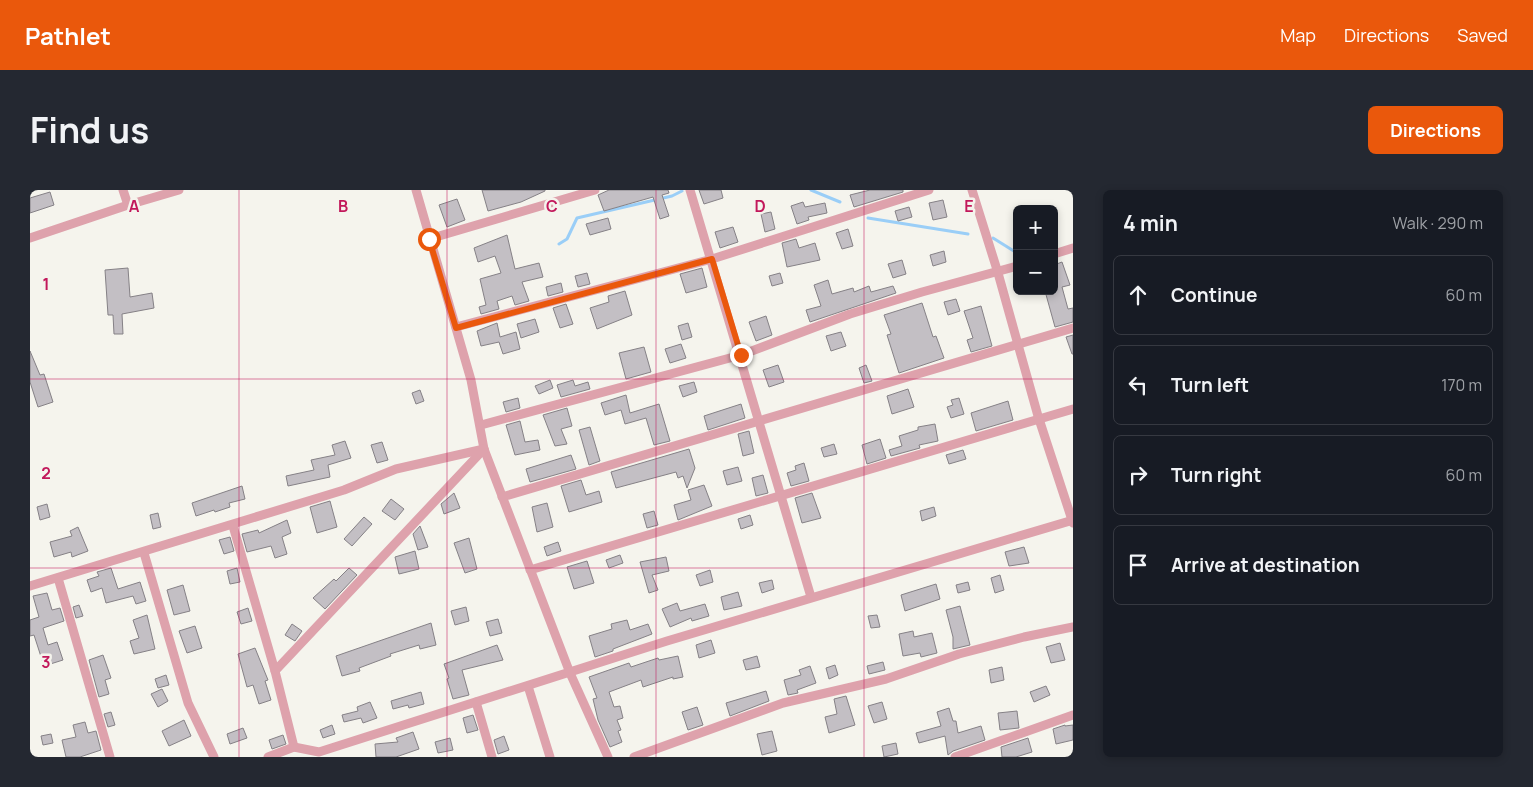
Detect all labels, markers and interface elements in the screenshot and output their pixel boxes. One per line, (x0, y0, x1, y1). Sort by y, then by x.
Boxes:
text: Pathlet (25, 19, 111, 52)
text: Map (1280, 23, 1316, 47)
text: Directions (1344, 23, 1429, 47)
text: Saved (1457, 23, 1508, 47)
text: Find us (30, 106, 149, 154)
button: Directions (1368, 106, 1503, 154)
text: A (129, 195, 140, 217)
text: B (338, 195, 348, 217)
text: C (546, 195, 558, 217)
text: D (754, 195, 766, 217)
text: E (964, 195, 974, 217)
map controls (1013, 205, 1058, 295)
button: + (1013, 205, 1058, 250)
text: 4 min (1123, 209, 1178, 237)
text: Walk · 290 m (1393, 212, 1483, 234)
route start (418, 228, 441, 251)
button: − (1013, 250, 1058, 295)
text: 1 (42, 273, 50, 295)
icon: ahead (1124, 281, 1152, 309)
text: Continue (1171, 282, 1257, 308)
text: 60 m (1446, 284, 1482, 306)
route end (730, 344, 753, 367)
icon: left (1124, 371, 1152, 399)
text: Turn left (1171, 372, 1249, 398)
text: 170 m (1441, 374, 1482, 396)
icon: right (1124, 461, 1152, 489)
text: 2 (41, 462, 51, 484)
text: Turn right (1171, 462, 1261, 488)
text: 60 m (1446, 464, 1482, 486)
icon: arrive (1124, 551, 1152, 579)
text: Arrive at destination (1171, 552, 1360, 578)
text: 3 (41, 651, 51, 673)

